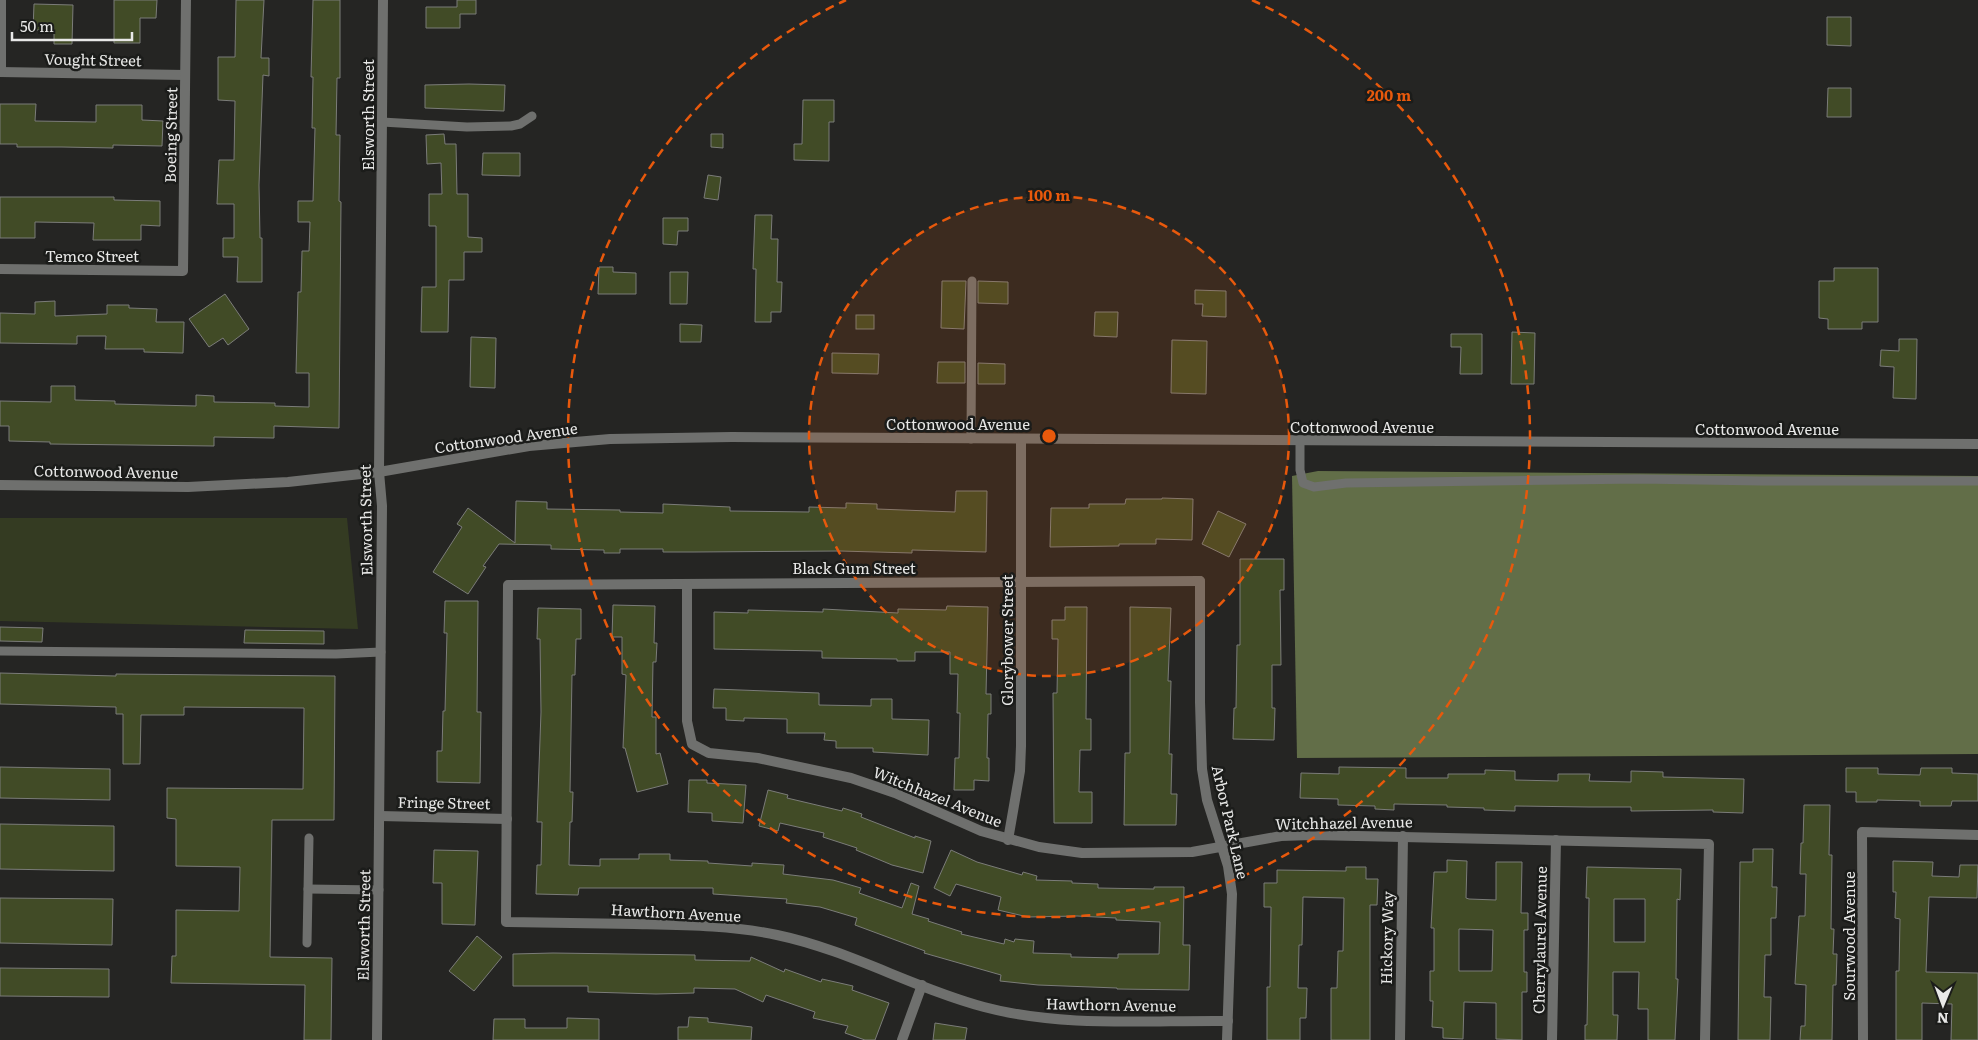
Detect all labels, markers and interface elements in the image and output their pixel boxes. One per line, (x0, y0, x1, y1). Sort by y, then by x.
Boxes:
scale bar (12, 10, 132, 42)
text: 50 m (20, 14, 54, 37)
street label: Vought Street (44, 47, 142, 71)
street label: Elsworth Street (356, 59, 379, 171)
text: 200 m (1367, 83, 1411, 106)
street label: Boeing Street (158, 87, 182, 183)
text: 100 m (1028, 183, 1070, 206)
street label: Temco Street (45, 244, 139, 267)
street label: Cottonwood Avenue (886, 412, 1030, 435)
street label: Cottonwood Avenue (1290, 415, 1434, 438)
street label: Cottonwood Avenue (433, 416, 579, 458)
street label: Cottonwood Avenue (1695, 417, 1839, 440)
centre of rings (1040, 427, 1058, 445)
street label: Cottonwood Avenue (34, 458, 179, 484)
street label: Elsworth Street (353, 464, 377, 576)
street label: Black Gum Street (792, 556, 916, 579)
street label: Glorybower Street (995, 574, 1018, 706)
street label: Witchhazel Avenue (870, 760, 1006, 832)
street label: Arbor Park Lane (1207, 763, 1255, 881)
street label: Fringe Street (397, 790, 491, 814)
street label: Witchhazel Avenue (1275, 809, 1413, 835)
street label: Cherrylaurel Avenue (1526, 866, 1552, 1014)
street label: Elsworth Street (351, 869, 375, 981)
street label: Sourwood Avenue (1837, 871, 1860, 1001)
street label: Hickory Way (1374, 891, 1398, 985)
street label: Hawthorn Avenue (610, 897, 742, 927)
north arrow (1918, 980, 1968, 1030)
street label: Hawthorn Avenue (1046, 991, 1177, 1017)
text: N (1936, 1009, 1949, 1029)

